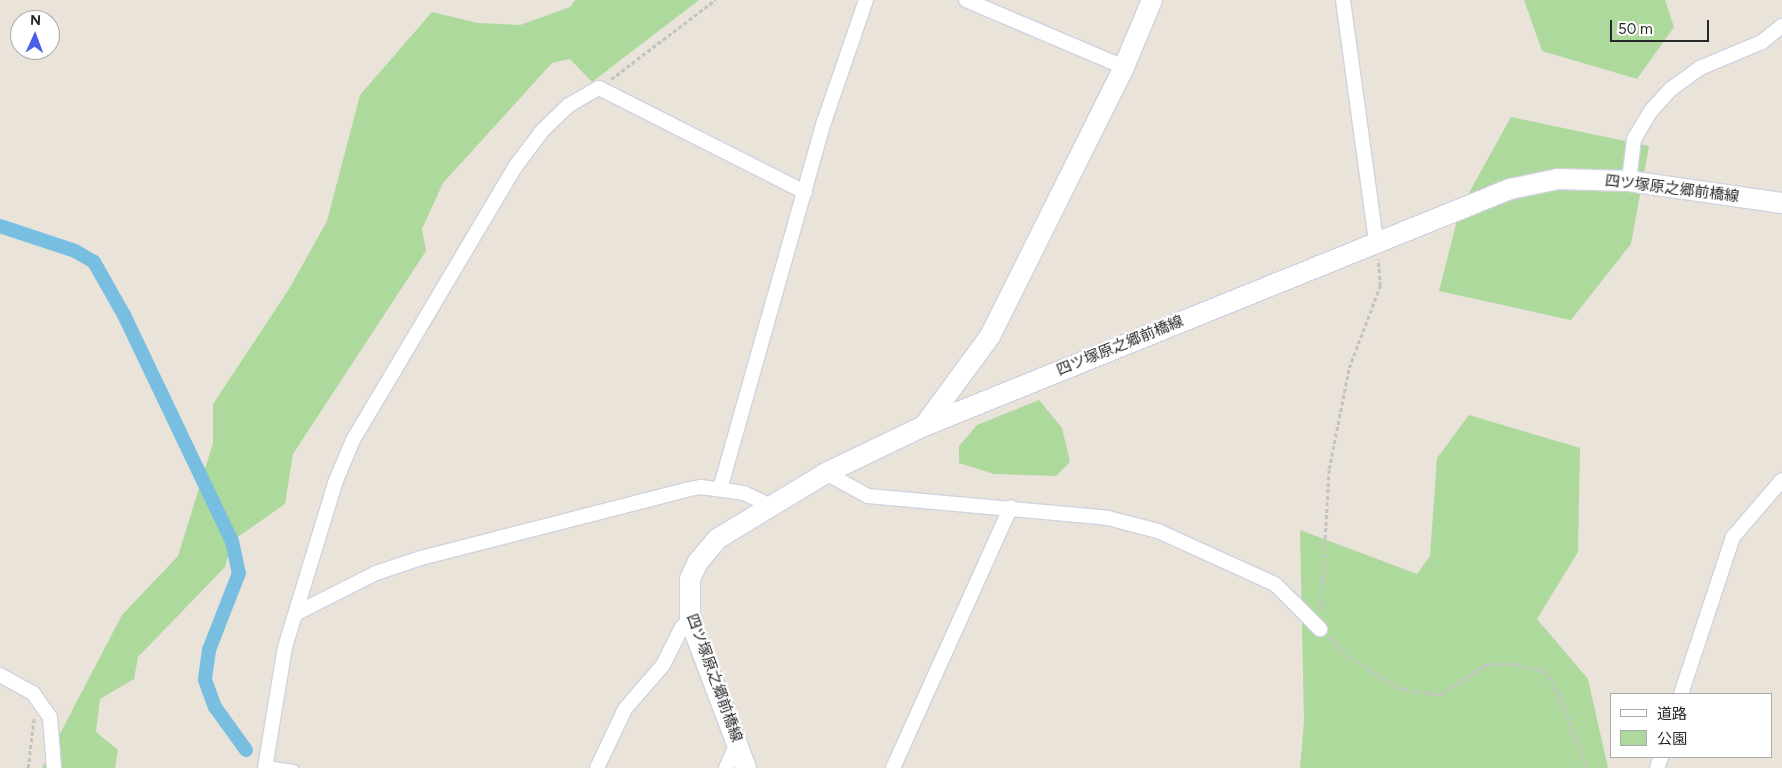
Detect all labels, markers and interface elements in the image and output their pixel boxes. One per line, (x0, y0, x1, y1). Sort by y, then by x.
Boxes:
north arrow (10, 10, 60, 60)
scale bar (1612, 10, 1711, 42)
text: N (30, 12, 41, 29)
text: 50 m (1618, 20, 1653, 38)
street label: 四ツ塚原之郷前橋線 (1604, 172, 1740, 206)
street label: 四ツ塚原之郷前橋線 (1054, 312, 1186, 380)
street label: 四ツ塚原之郷前橋線 (682, 611, 746, 745)
legend (1610, 693, 1772, 758)
text: 道路 (1657, 705, 1687, 723)
text: 公園 (1657, 730, 1687, 748)

